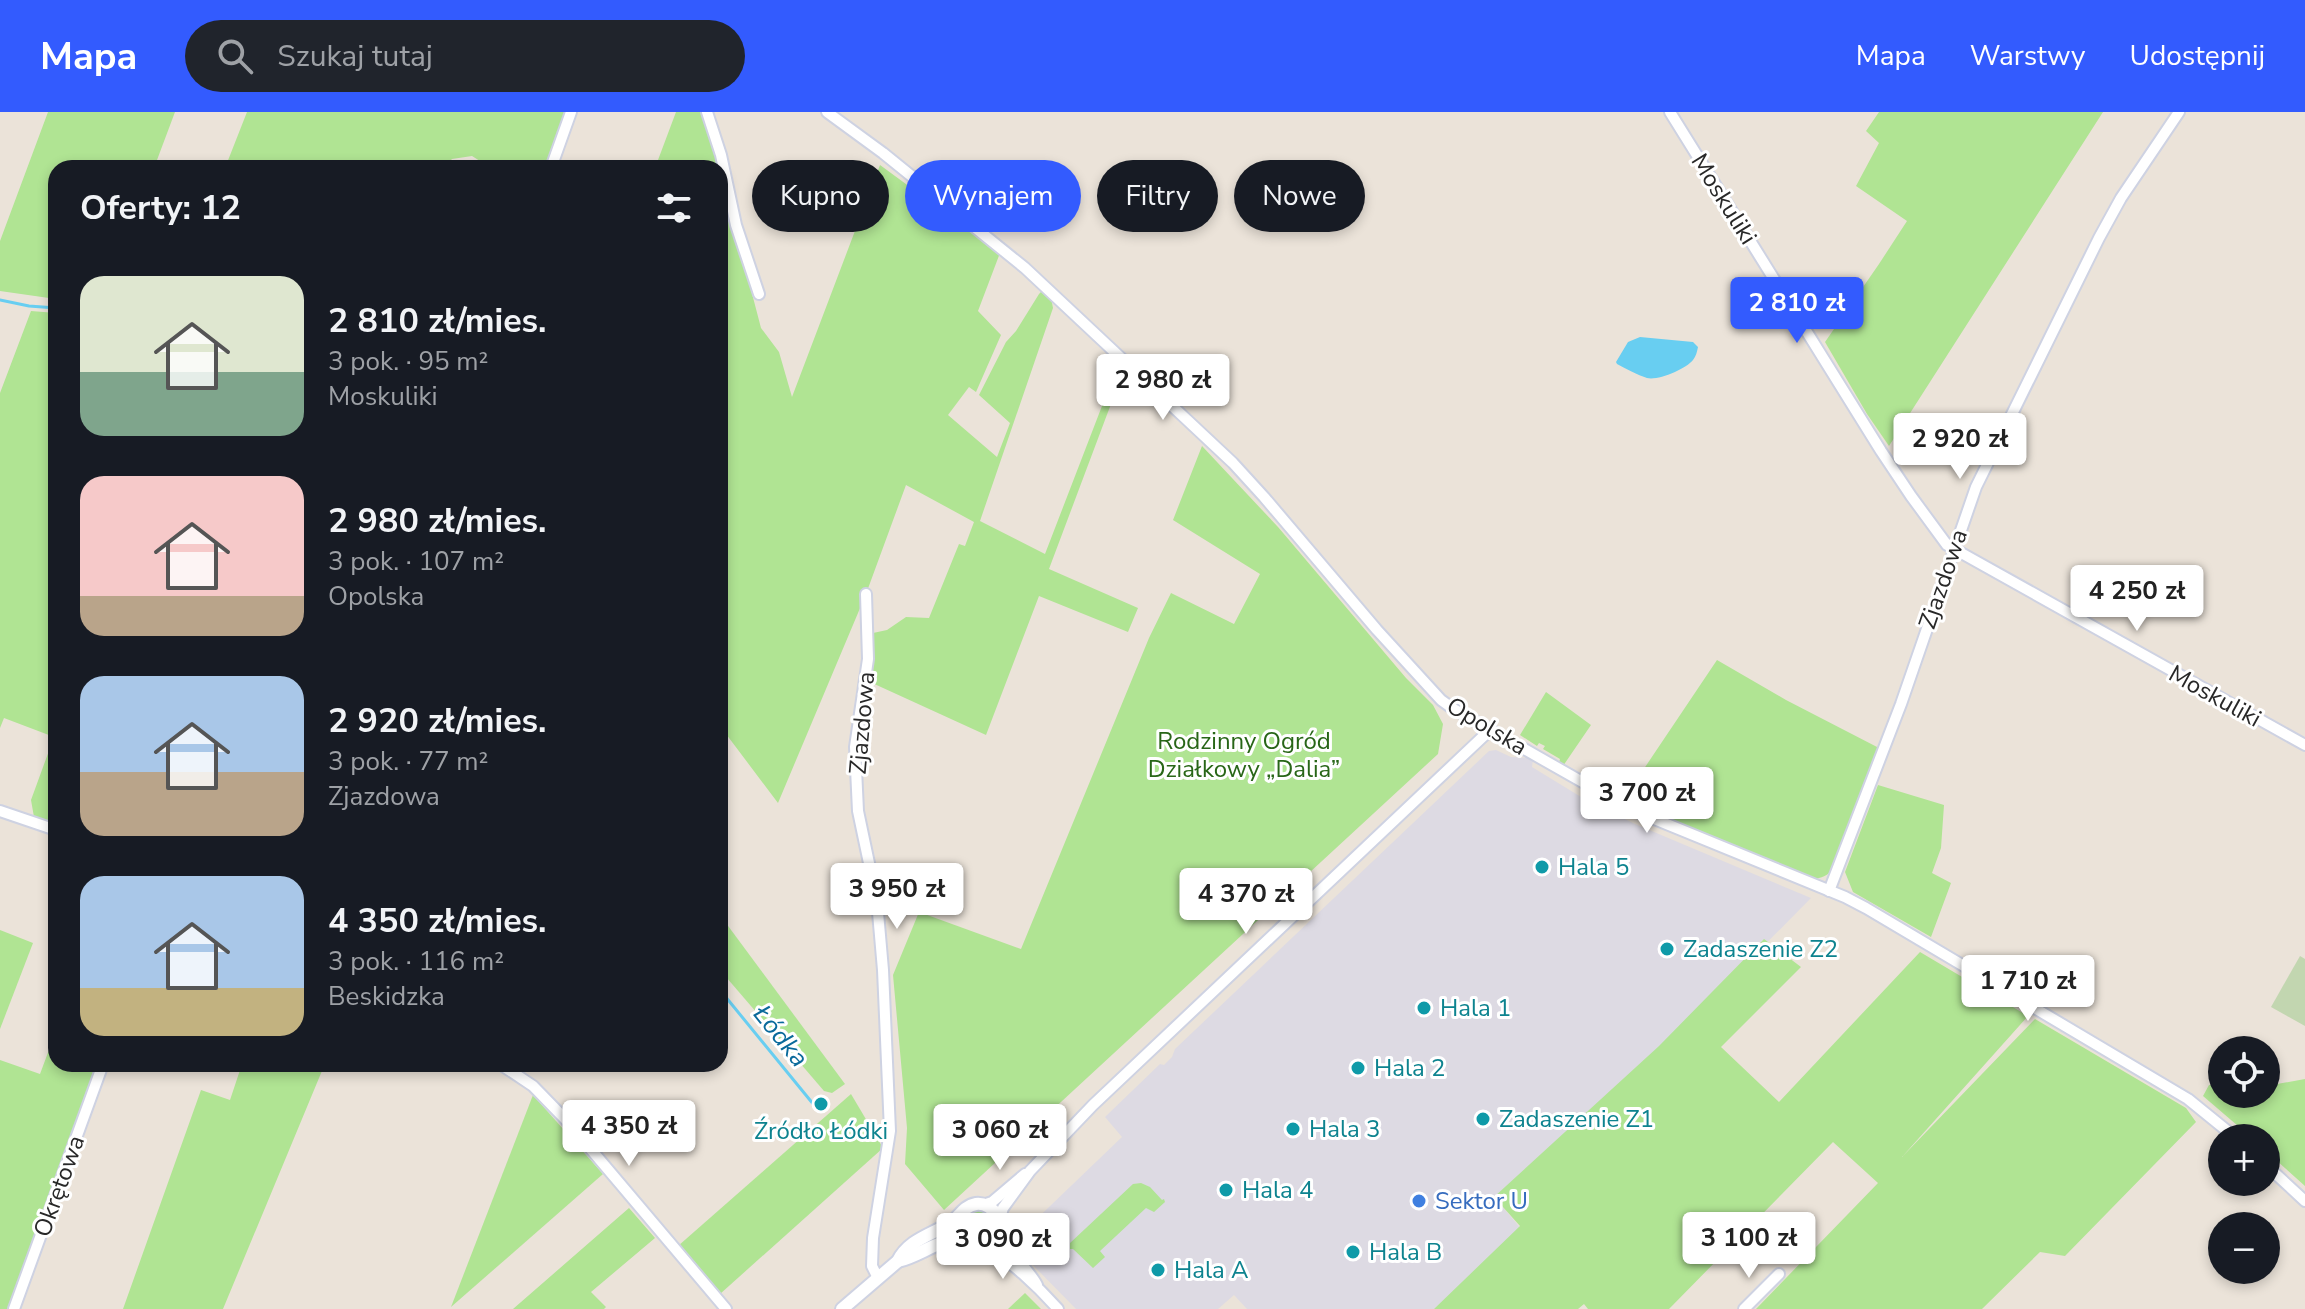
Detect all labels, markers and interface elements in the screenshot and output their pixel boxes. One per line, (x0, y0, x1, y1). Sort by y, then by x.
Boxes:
search box (185, 20, 745, 92)
text: Mapa (40, 31, 137, 82)
icon: search (213, 34, 257, 78)
text: Szukaj tutaj (277, 36, 433, 77)
text: Mapa (1856, 37, 1926, 75)
text: Warstwy (1970, 37, 2086, 75)
text: Udostępnij (2130, 37, 2265, 75)
street label: Moskuliki (1684, 148, 1764, 250)
chip: Kupno (752, 160, 889, 232)
chip: Wynajem (905, 160, 1081, 232)
chip: Filtry (1097, 160, 1218, 232)
chip: Nowe (1234, 160, 1365, 232)
text: Oferty: 12 (80, 185, 241, 231)
icon: filters (652, 186, 696, 230)
pin: 2 810 zł (1714, 277, 1880, 345)
text: 2 810 zł (1748, 285, 1846, 320)
text: 2 810 zł/mies. (328, 298, 546, 344)
icon: home (144, 308, 240, 404)
text: 3 pok. · 95 m² (328, 344, 488, 379)
pin: 2 980 zł (1080, 354, 1246, 422)
text: 2 980 zł (1114, 362, 1212, 397)
text: Moskuliki (328, 379, 438, 414)
pin: 2 920 zł (1877, 413, 2043, 481)
text: 2 920 zł (1911, 421, 2009, 456)
text: 2 980 zł/mies. (328, 498, 546, 544)
icon: home (144, 508, 240, 604)
street label: Zjazdowa (1911, 525, 1975, 633)
text: 3 pok. · 107 m² (328, 544, 504, 579)
pin: 4 250 zł (2054, 565, 2220, 633)
text: 4 250 zł (2088, 573, 2186, 608)
text: Opolska (328, 579, 424, 614)
street label: Moskuliki (2163, 657, 2267, 735)
street label: Zjazdowa (842, 670, 882, 776)
street label: Opolska (1441, 689, 1533, 763)
text: 2 920 zł/mies. (328, 698, 546, 744)
icon: home (144, 708, 240, 804)
park label: Rodzinny Ogród Działkowy „Dalia” (1148, 725, 1340, 785)
text: 3 pok. · 77 m² (328, 744, 488, 779)
pin: 3 700 zł (1564, 767, 1730, 835)
text: 3 700 zł (1598, 775, 1696, 810)
text: Zjazdowa (328, 779, 440, 814)
place label: Hala 5 (1558, 851, 1629, 883)
marker: Hala 5 (1533, 858, 1551, 876)
pin: 3 950 zł (814, 863, 980, 931)
pin: 4 370 zł (1163, 868, 1329, 936)
text: 3 950 zł (848, 871, 946, 906)
text: 4 370 zł (1197, 876, 1295, 911)
text: 4 350 zł/mies. (328, 898, 546, 944)
icon: home (144, 908, 240, 1004)
place label: Zadaszenie Z2 (1683, 933, 1838, 965)
marker: Zadaszenie Z2 (1658, 940, 1676, 958)
text: 3 pok. · 116 m² (328, 944, 504, 979)
pin: 1 710 zł (1945, 955, 2111, 1023)
text: 1 710 zł (1979, 963, 2077, 998)
text: Beskidzka (328, 979, 445, 1014)
place label: Hala 1 (1440, 992, 1511, 1024)
water label: Łódka (745, 997, 817, 1074)
marker: Hala 1 (1415, 999, 1433, 1017)
map controls (2208, 1036, 2280, 1284)
button: locate (2208, 1036, 2280, 1108)
place label: Hala 2 (1374, 1052, 1445, 1084)
marker: Hala 2 (1349, 1059, 1367, 1077)
marker: Źródło Łódki (812, 1095, 830, 1113)
pin: 4 350 zł (546, 1100, 712, 1168)
place label: Zadaszenie Z1 (1499, 1103, 1654, 1135)
pin: 3 060 zł (917, 1104, 1083, 1172)
text: 4 350 zł (580, 1108, 678, 1143)
marker: Zadaszenie Z1 (1474, 1110, 1492, 1128)
text: 3 060 zł (951, 1112, 1049, 1147)
place label: Hala 3 (1309, 1113, 1380, 1145)
place label: Źródło Łódki (754, 1115, 888, 1147)
marker: Hala 3 (1284, 1120, 1302, 1138)
button: + (2208, 1124, 2280, 1196)
street label: Okrętowa (26, 1131, 92, 1241)
place label: Hala 4 (1242, 1174, 1313, 1206)
marker: Hala 4 (1217, 1181, 1235, 1199)
place label: Sektor U (1435, 1185, 1528, 1217)
marker: Sektor U (1410, 1192, 1428, 1210)
pin: 3 100 zł (1666, 1212, 1832, 1280)
button: − (2208, 1212, 2280, 1284)
pin: 3 090 zł (920, 1213, 1086, 1281)
text: 3 100 zł (1700, 1220, 1798, 1255)
text: 3 090 zł (954, 1221, 1052, 1256)
place label: Hala B (1369, 1236, 1442, 1268)
marker: Hala B (1344, 1243, 1362, 1261)
place label: Hala A (1174, 1254, 1249, 1286)
marker: Hala A (1149, 1261, 1167, 1279)

